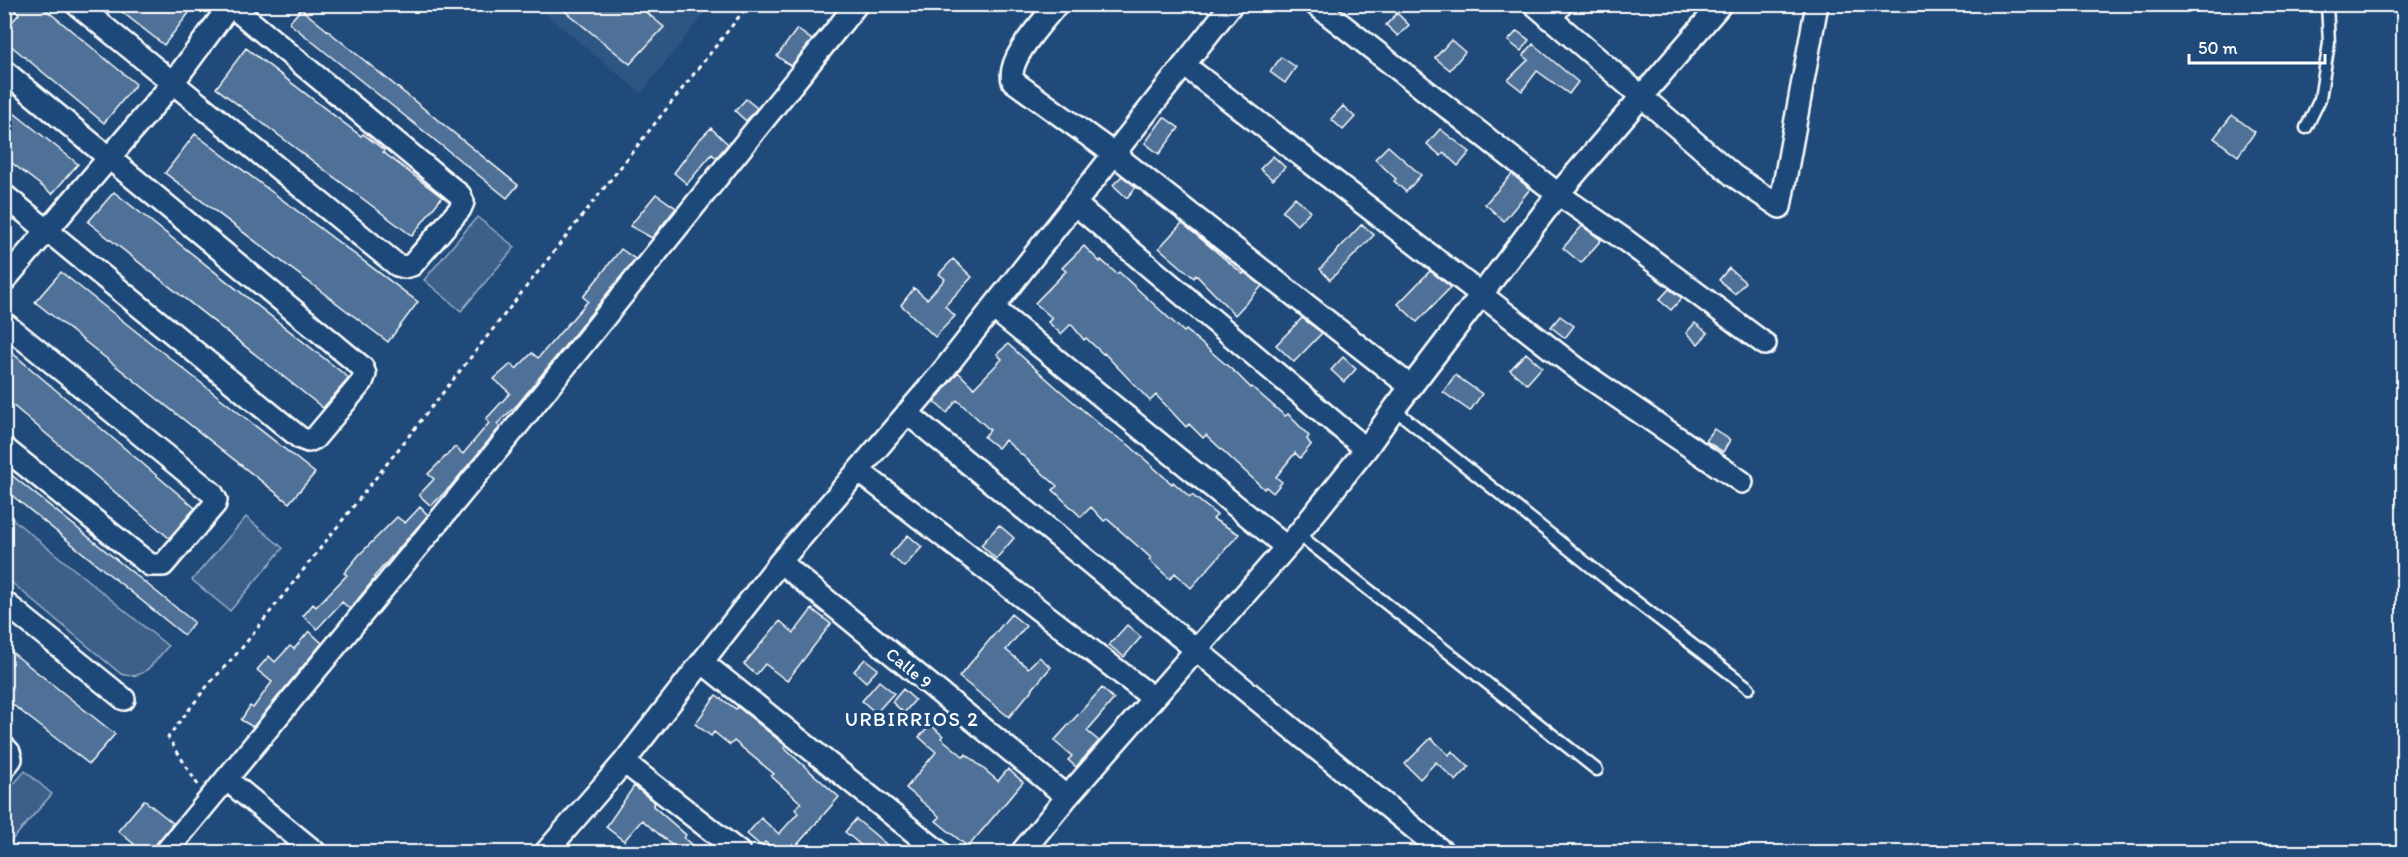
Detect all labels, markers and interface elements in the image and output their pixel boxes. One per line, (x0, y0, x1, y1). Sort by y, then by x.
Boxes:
scale bar (2189, 27, 2326, 65)
text: 50 m (2198, 37, 2238, 59)
street label: Calle 9 (881, 643, 937, 693)
district label: URBIRRIOS 2 (845, 707, 979, 731)

